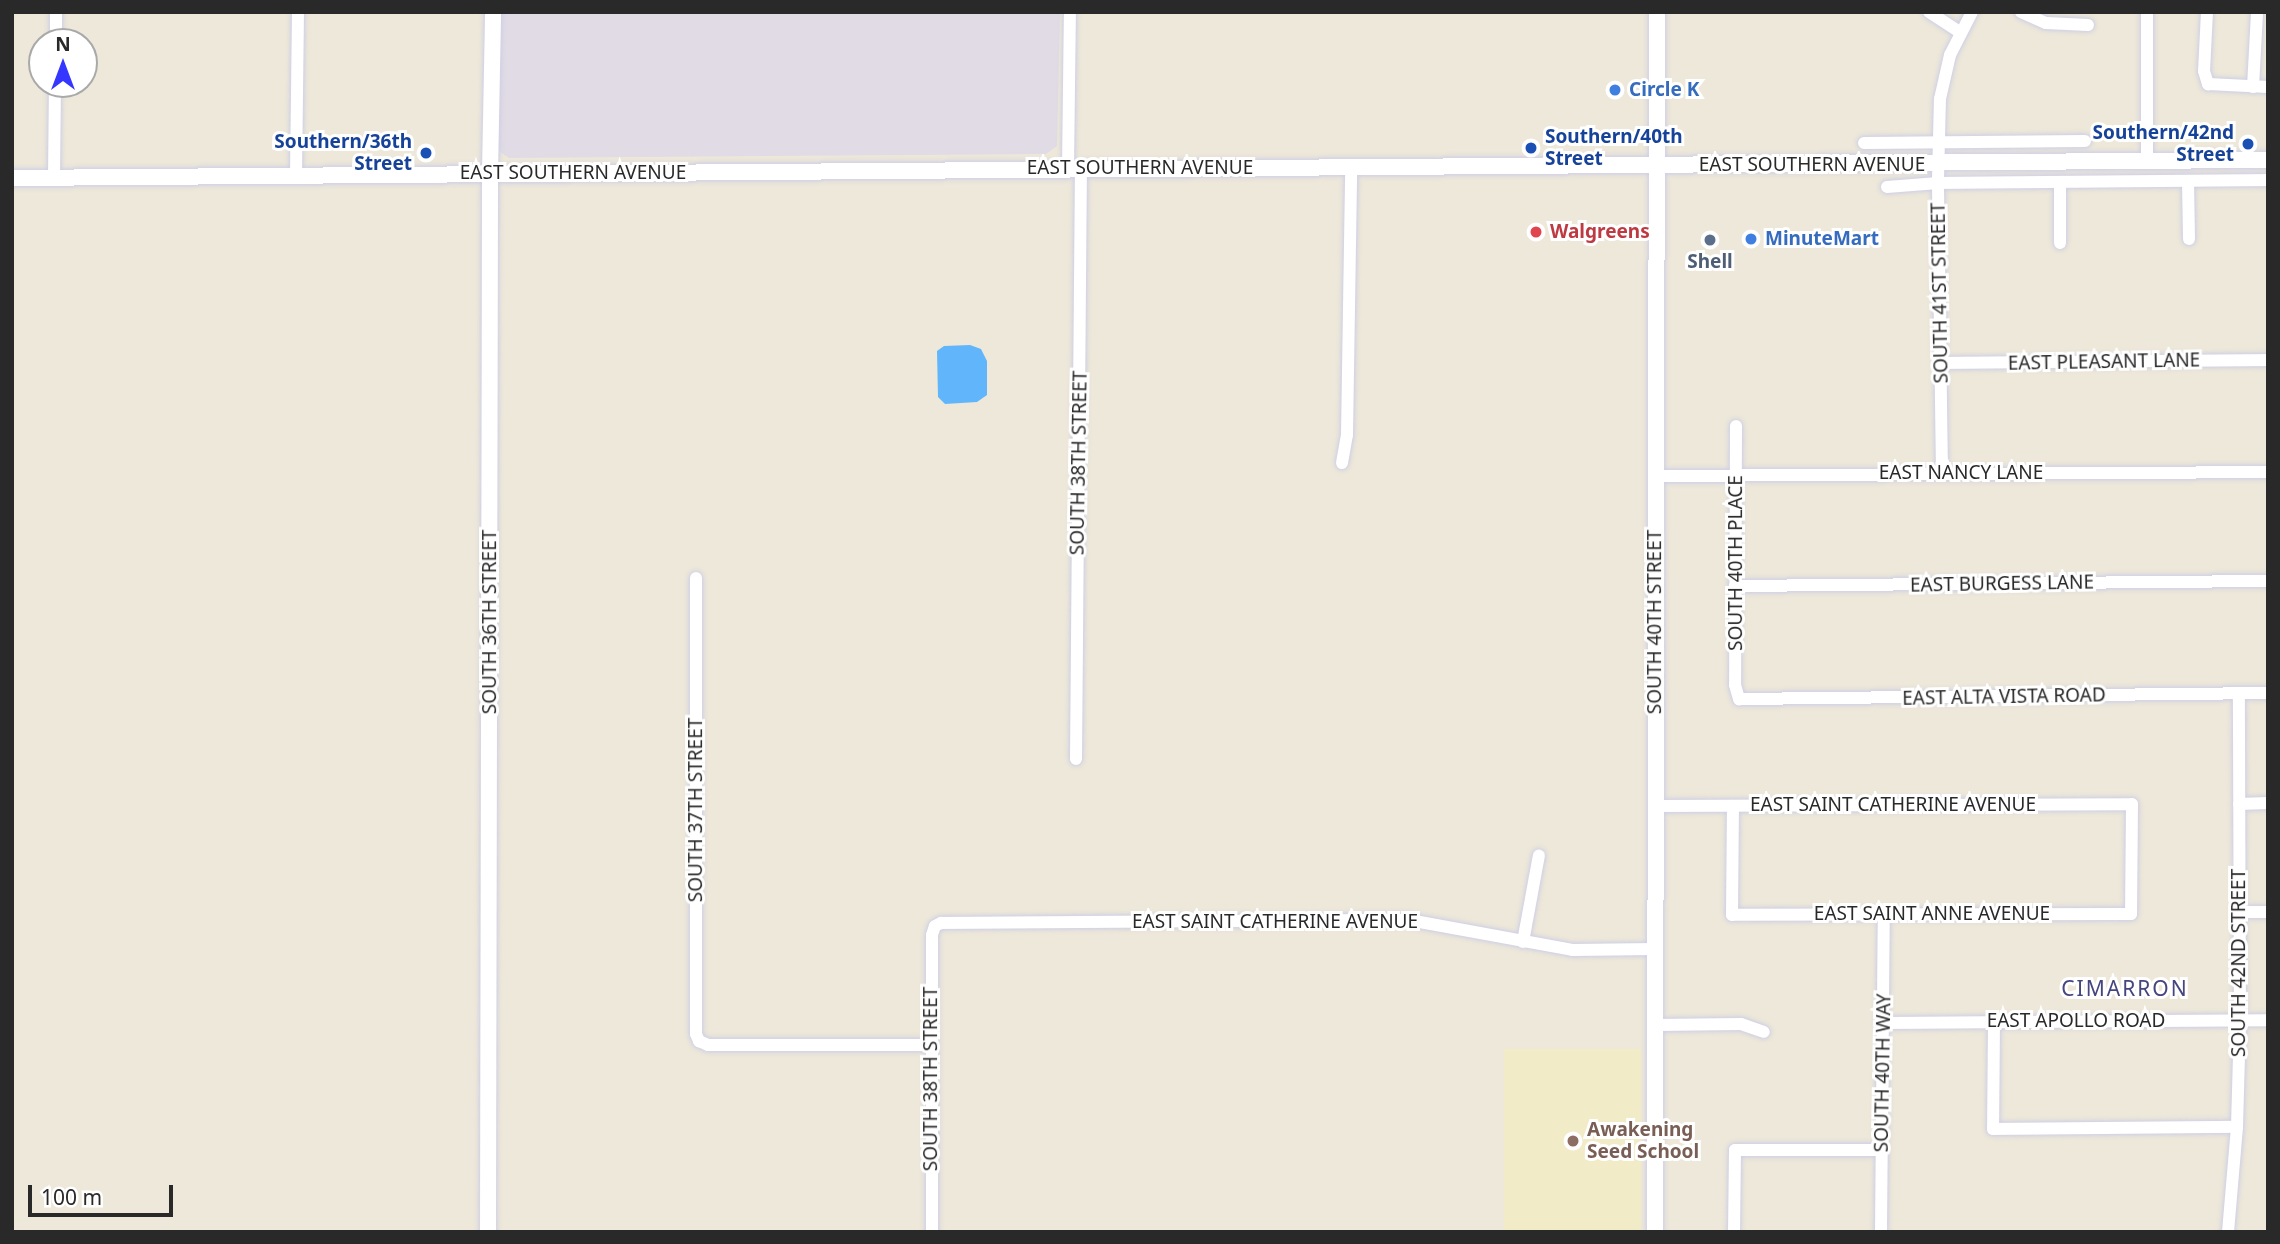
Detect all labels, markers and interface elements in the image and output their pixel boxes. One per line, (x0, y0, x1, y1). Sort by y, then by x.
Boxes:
north arrow (28, 28, 98, 98)
text: N (55, 31, 71, 57)
place label: Circle K (1629, 79, 1699, 101)
marker: Circle K (1607, 82, 1623, 98)
place label: Southern/42nd Street (2093, 122, 2234, 166)
place label: Southern/40th Street (1545, 126, 1683, 170)
place label: Southern/36th Street (274, 131, 412, 175)
marker: Southern/42nd Street (2240, 136, 2256, 152)
marker: Southern/40th Street (1523, 140, 1539, 156)
marker: Southern/36th Street (418, 145, 434, 161)
street label: EAST SOUTHERN AVENUE (1699, 154, 1925, 176)
street label: EAST SOUTHERN AVENUE (1027, 157, 1253, 179)
street label: EAST SOUTHERN AVENUE (460, 162, 686, 184)
street label: SOUTH 41ST STREET (1927, 202, 1953, 384)
place label: Walgreens (1550, 221, 1650, 243)
marker: Walgreens (1528, 224, 1544, 240)
place label: MinuteMart (1765, 228, 1879, 250)
marker: MinuteMart (1743, 231, 1759, 247)
marker: Shell (1702, 232, 1718, 248)
place label: Shell (1687, 251, 1733, 273)
street label: EAST PLEASANT LANE (2008, 349, 2200, 375)
street label: SOUTH 38TH STREET (1066, 371, 1092, 555)
street label: EAST NANCY LANE (1879, 462, 2043, 484)
street label: SOUTH 40TH PLACE (1725, 475, 1747, 651)
street label: SOUTH 36TH STREET (479, 530, 501, 714)
street label: SOUTH 40TH STREET (1644, 530, 1666, 714)
street label: EAST BURGESS LANE (1910, 571, 2094, 597)
street label: EAST ALTA VISTA ROAD (1902, 684, 2106, 710)
street label: SOUTH 37TH STREET (685, 718, 707, 902)
street label: EAST SAINT CATHERINE AVENUE (1750, 794, 2036, 816)
street label: SOUTH 42ND STREET (2228, 869, 2250, 1057)
street label: EAST SAINT ANNE AVENUE (1814, 903, 2050, 925)
street label: EAST SAINT CATHERINE AVENUE (1132, 911, 1418, 933)
district label: CIMARRON (2062, 975, 2188, 1001)
street label: SOUTH 38TH STREET (920, 987, 942, 1171)
street label: SOUTH 40TH WAY (1870, 993, 1896, 1153)
street label: EAST APOLLO ROAD (1987, 1010, 2165, 1032)
place label: Awakening Seed School (1587, 1119, 1699, 1163)
marker: Awakening Seed School (1565, 1133, 1581, 1149)
scale bar (32, 1170, 177, 1214)
text: 100 m (41, 1183, 102, 1211)

